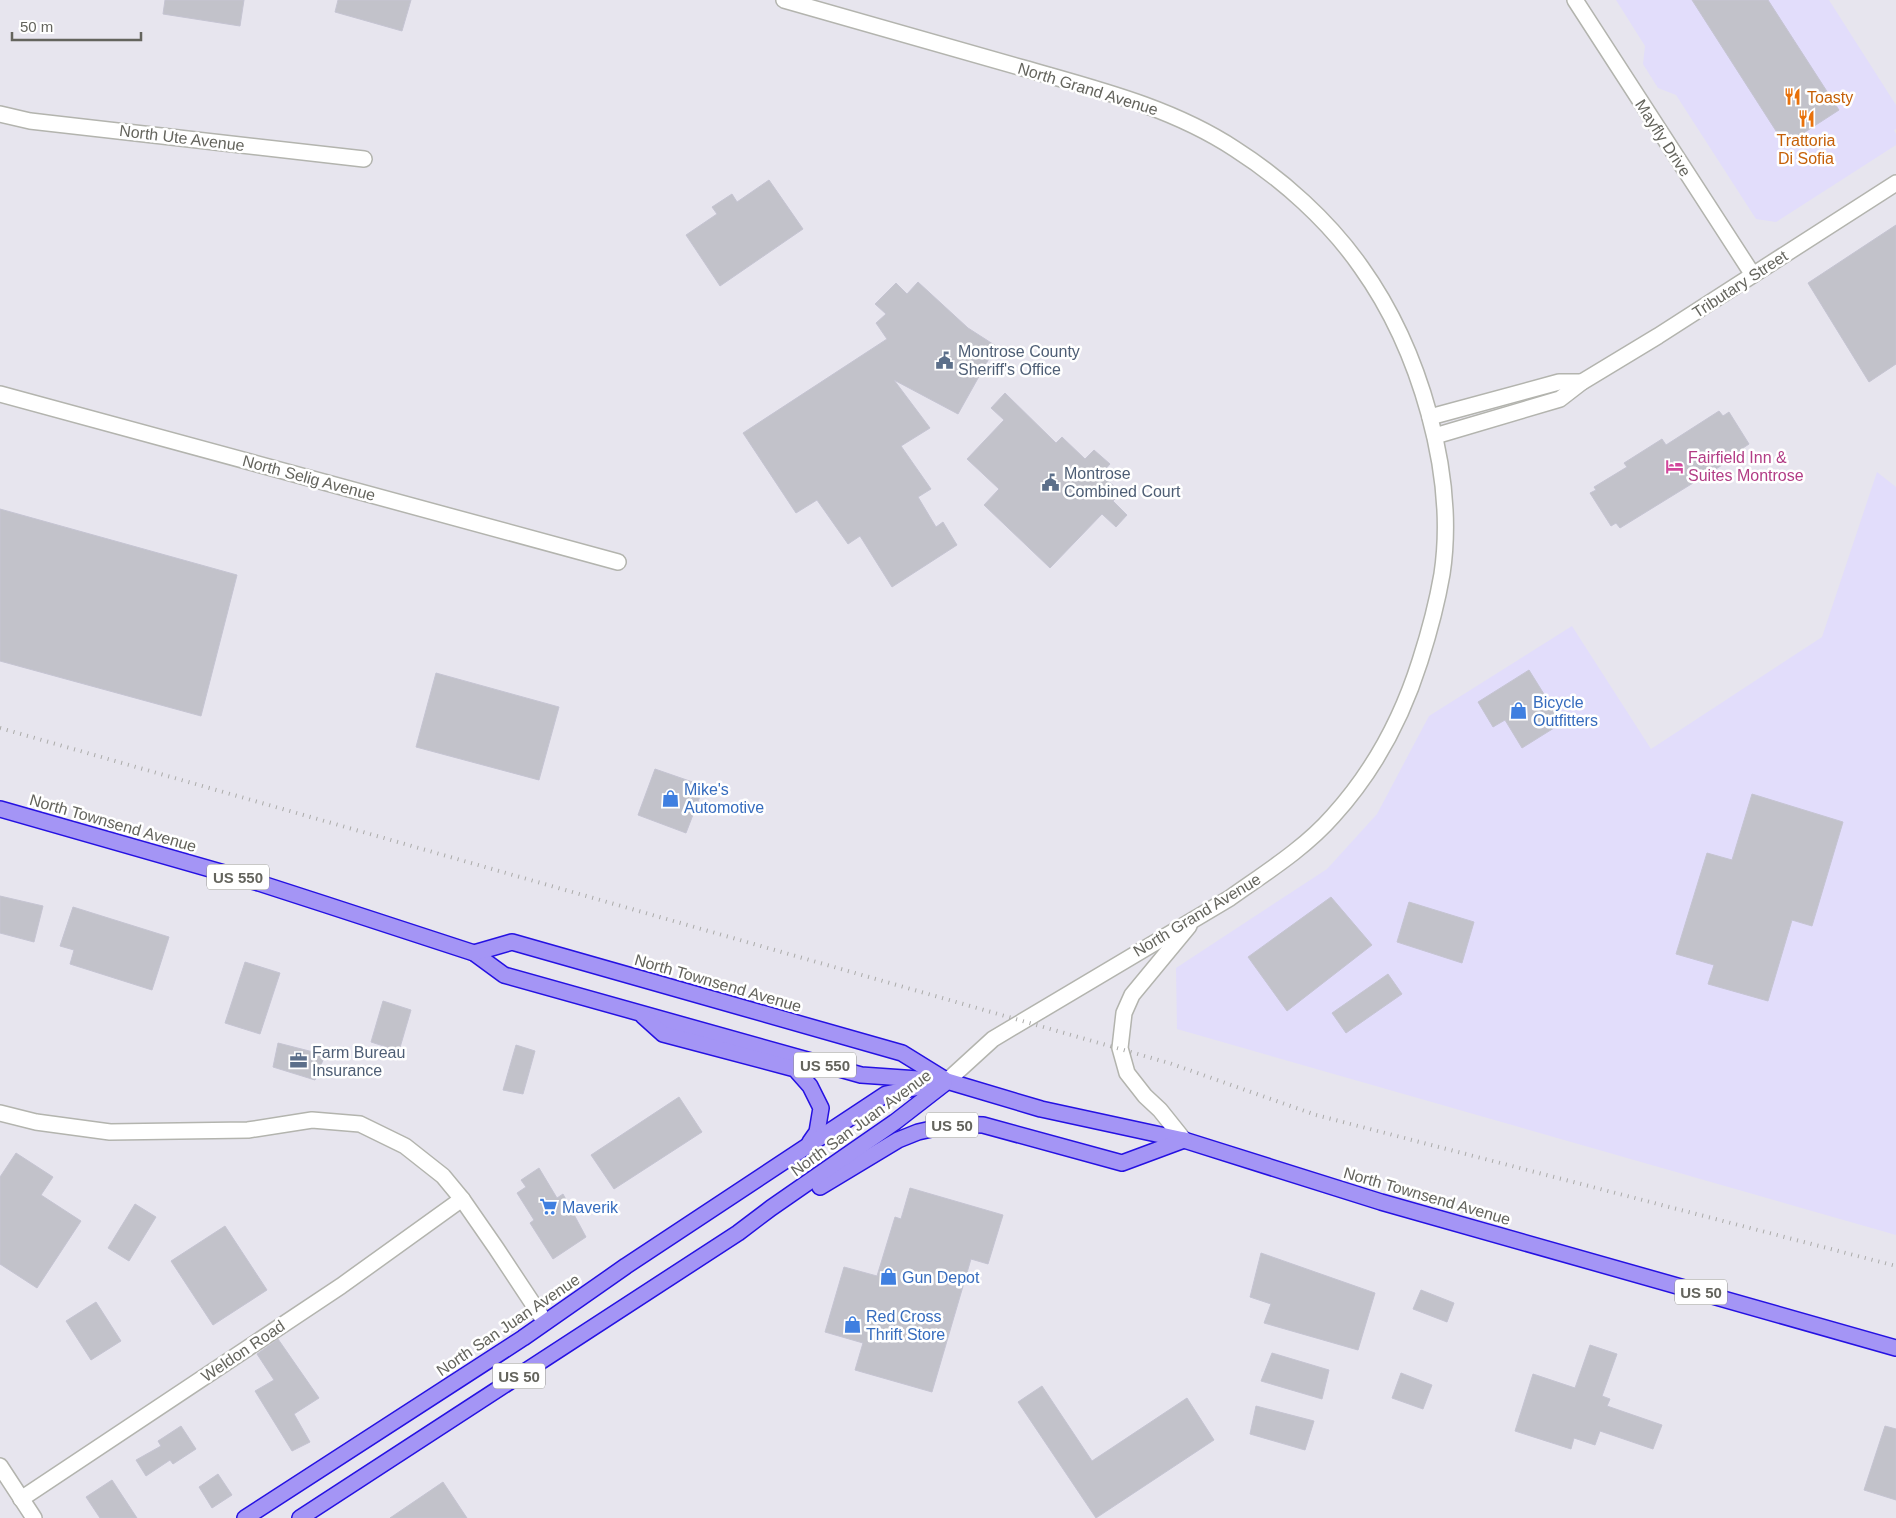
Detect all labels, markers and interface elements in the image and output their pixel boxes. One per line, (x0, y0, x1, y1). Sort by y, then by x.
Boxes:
scale bar (12, 10, 141, 42)
text: 50 m (20, 18, 53, 35)
street label: North Grand Avenue (1016, 60, 1160, 118)
restaurant icon: Toasty (1783, 87, 1803, 107)
place label: Toasty (1807, 89, 1853, 106)
street label: Mayfly Drive (1632, 96, 1694, 180)
restaurant icon: Trattoria Di Sofia (1796, 108, 1816, 128)
street label: North Ute Avenue (118, 122, 246, 154)
place label: Trattoria Di Sofia (1777, 132, 1836, 167)
street label: Tributary Street (1689, 247, 1791, 321)
place label: Montrose County Sheriff's Office (958, 343, 1080, 378)
public building icon: Montrose County Sheriff's Office (934, 350, 954, 370)
place label: Fairfield Inn & Suites Montrose (1688, 449, 1804, 484)
street label: North Selig Avenue (241, 452, 377, 504)
hotel icon: Fairfield Inn & Suites Montrose (1664, 456, 1684, 476)
place label: Montrose Combined Court (1064, 465, 1181, 500)
public building icon: Montrose Combined Court (1040, 472, 1060, 492)
place label: Bicycle Outfitters (1533, 694, 1598, 729)
shop icon: Bicycle Outfitters (1509, 701, 1529, 721)
place label: Mike's Automotive (684, 781, 764, 816)
shop icon: Mike's Automotive (660, 788, 680, 808)
street label: North Townsend Avenue (28, 791, 199, 855)
road number: US 550 (207, 864, 269, 890)
street label: North Grand Avenue (1130, 870, 1264, 960)
street label: North Townsend Avenue (633, 951, 804, 1015)
place label: Farm Bureau Insurance (312, 1044, 405, 1079)
office icon: Farm Bureau Insurance (288, 1051, 308, 1071)
road number: US 550 (794, 1052, 856, 1078)
street label: North San Juan Avenue (788, 1066, 934, 1179)
road number: US 50 (926, 1112, 978, 1138)
street label: North Townsend Avenue (1342, 1164, 1513, 1228)
supermarket icon: Maverik (538, 1197, 558, 1217)
place label: Maverik (562, 1199, 619, 1216)
shop icon: Gun Depot (878, 1267, 898, 1287)
place label: Gun Depot (902, 1269, 980, 1286)
street label: North San Juan Avenue (433, 1271, 583, 1379)
road number: US 50 (1675, 1280, 1727, 1304)
place label: Red Cross Thrift Store (866, 1308, 945, 1343)
shop icon: Red Cross Thrift Store (842, 1315, 862, 1335)
street label: Weldon Road (198, 1317, 288, 1385)
road number: US 50 (493, 1364, 545, 1388)

